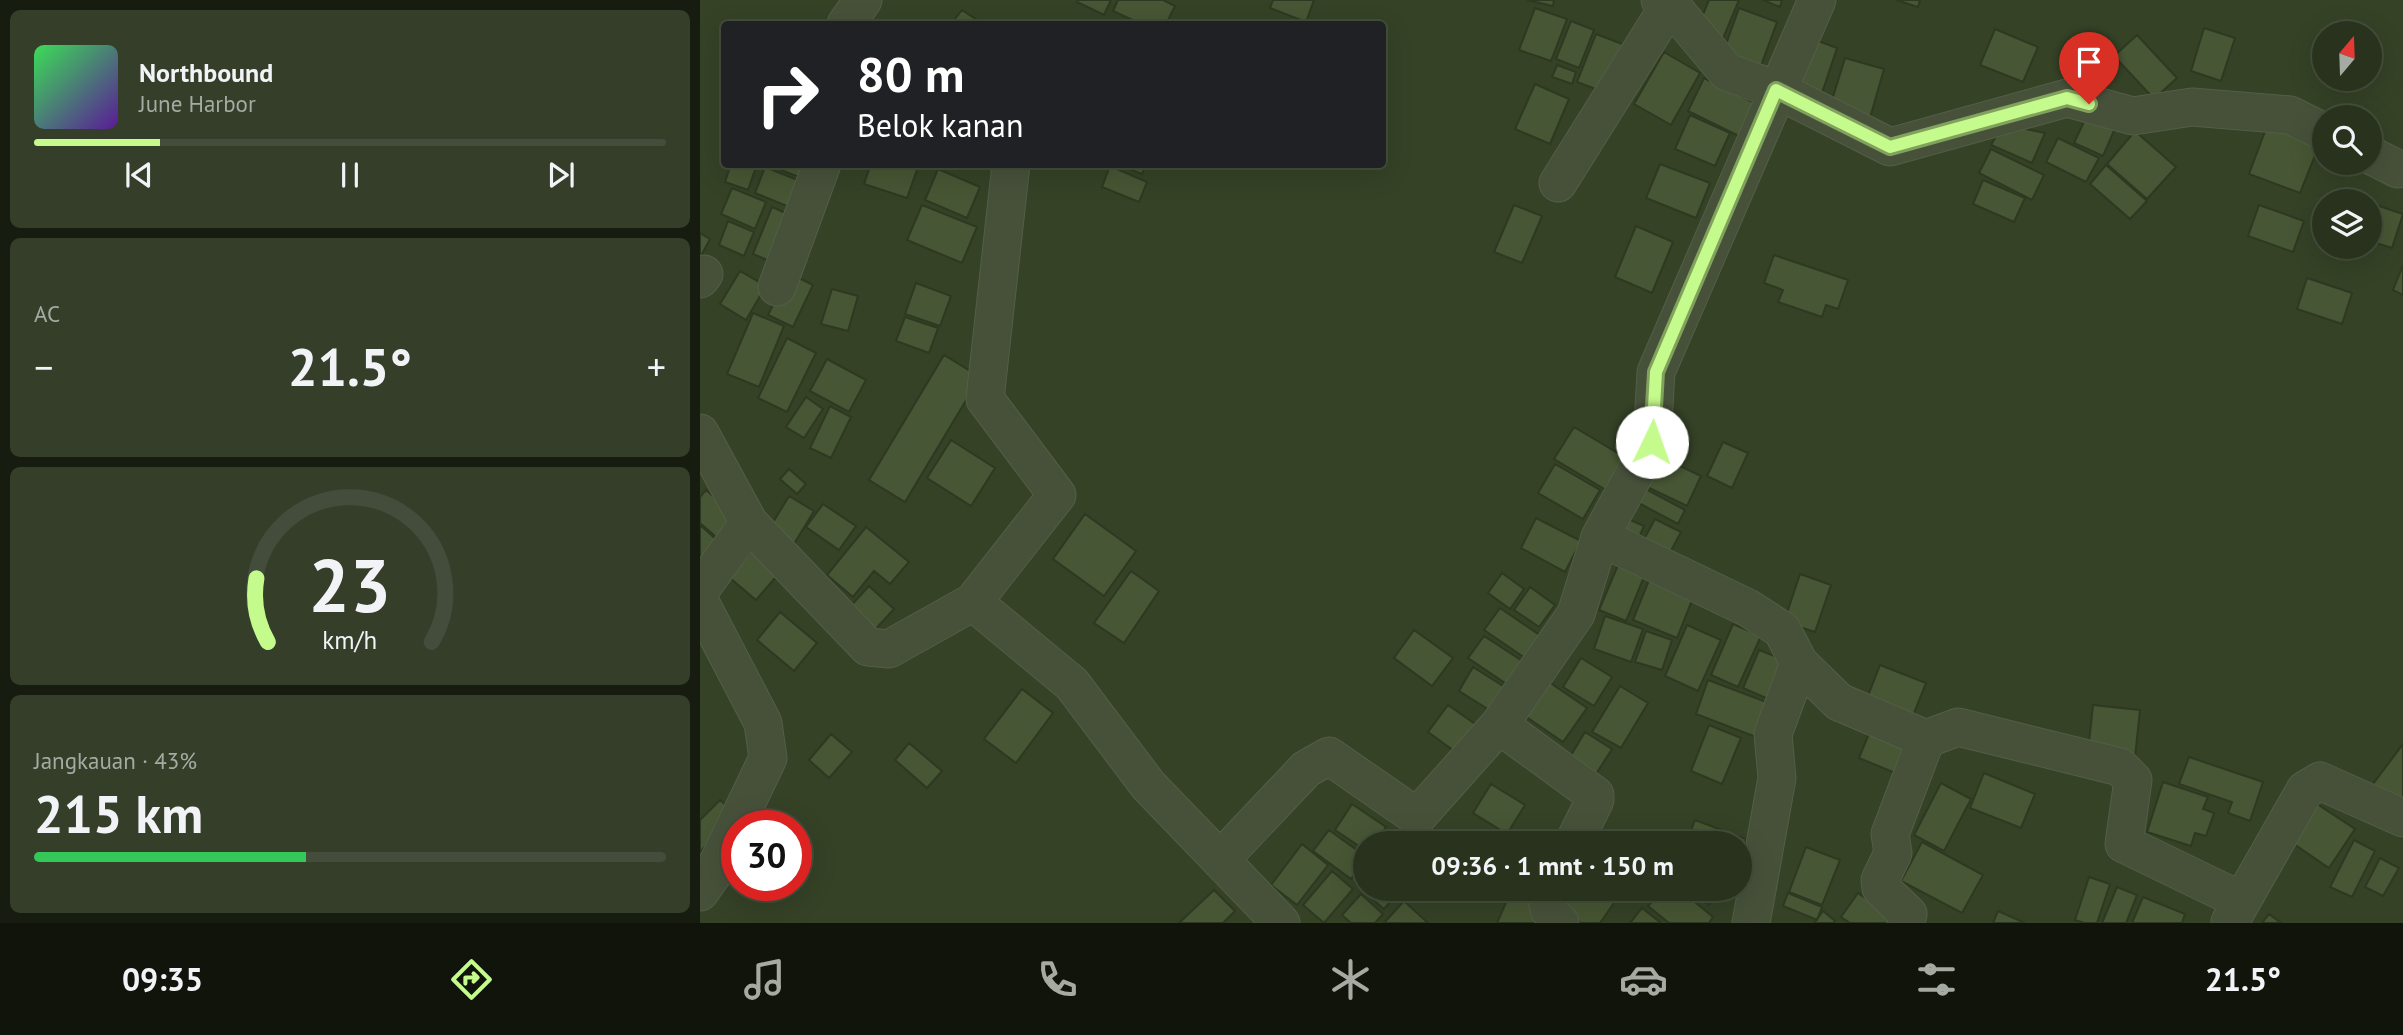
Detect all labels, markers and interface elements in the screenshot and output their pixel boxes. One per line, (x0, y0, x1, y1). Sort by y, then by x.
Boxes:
north arrow (2312, 21, 2382, 91)
map controls (2312, 21, 2382, 259)
pin (2059, 32, 2119, 104)
text: 80 m (857, 42, 964, 106)
icon: arrive (2070, 43, 2108, 81)
icon: right (742, 49, 833, 140)
text: Northbound (139, 56, 273, 89)
text: June Harbor (139, 89, 256, 118)
text: Belok kanan (857, 104, 1023, 146)
button: search (2312, 105, 2382, 175)
icon: previous (120, 156, 158, 194)
icon: pause (331, 156, 369, 194)
icon: next (542, 156, 580, 194)
button: layers (2312, 189, 2382, 259)
text: AC (34, 299, 60, 328)
text: 21.5° (288, 333, 412, 400)
text: − (34, 342, 53, 391)
text: + (647, 342, 666, 391)
position arrow (1615, 405, 1689, 479)
text: 23 (309, 538, 391, 632)
text: km/h (323, 623, 377, 655)
text: Jangkauan · 43% (34, 746, 197, 775)
text: 215 km (34, 780, 203, 847)
speed limit sign: 30 (721, 810, 812, 901)
text: 09:36 · 1 mnt · 150 m (1431, 849, 1674, 882)
icon: directions (447, 955, 496, 1004)
icon: music (740, 955, 789, 1004)
icon: phone (1033, 955, 1082, 1004)
icon: climate (1326, 955, 1375, 1004)
icon: car (1619, 955, 1668, 1004)
icon: filters (1912, 955, 1961, 1004)
text: 09:35 (122, 958, 203, 1000)
text: 21.5° (2205, 958, 2281, 1000)

